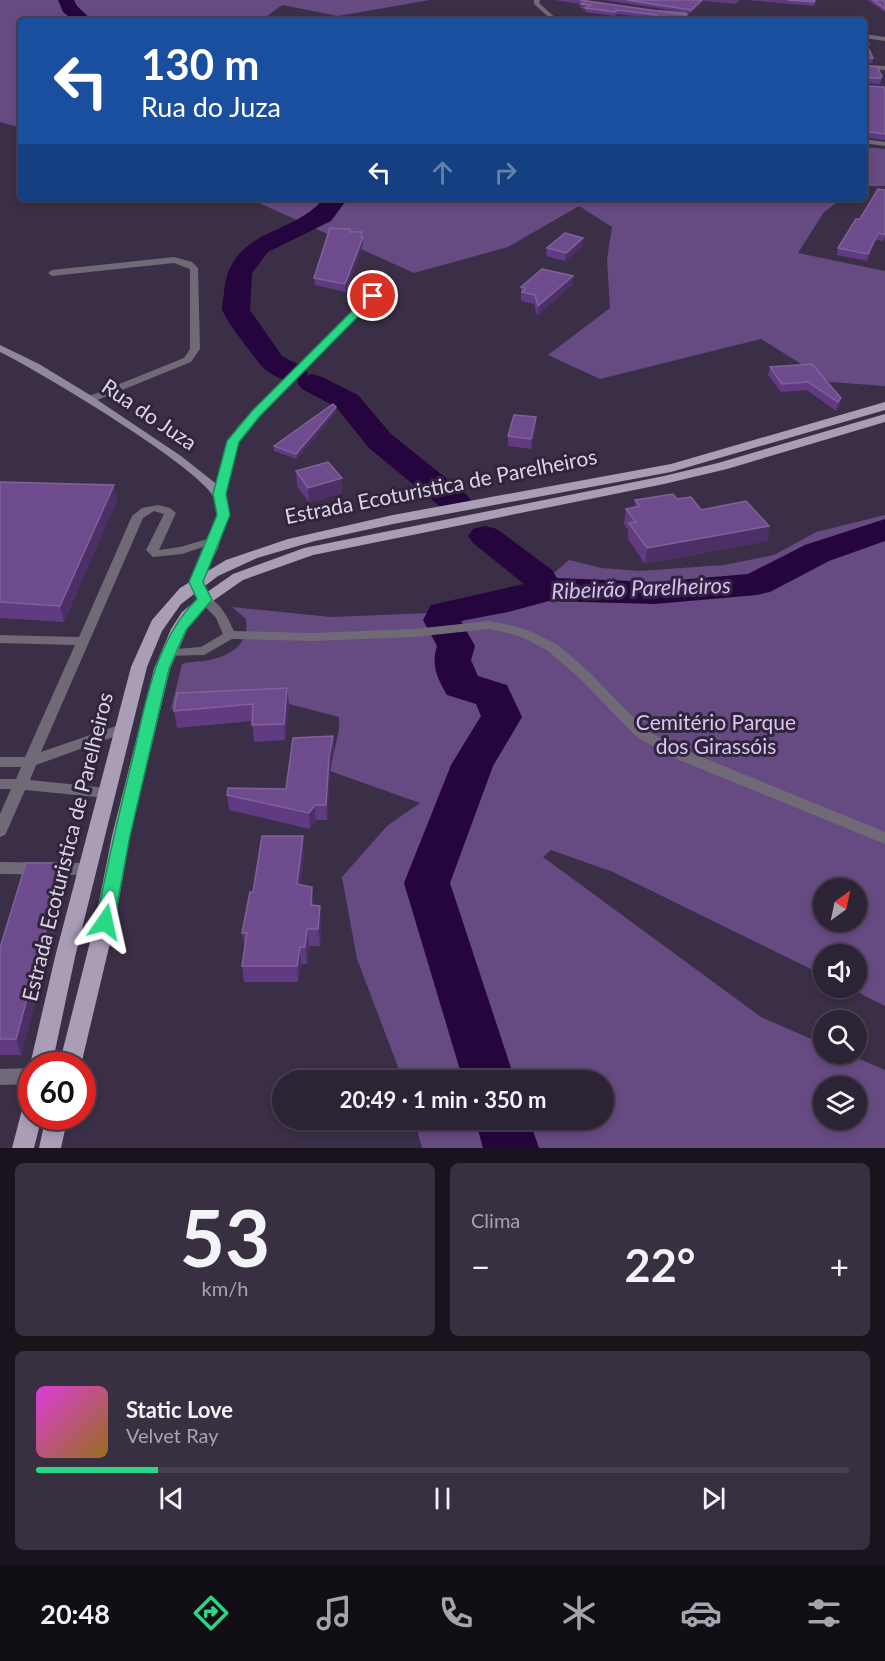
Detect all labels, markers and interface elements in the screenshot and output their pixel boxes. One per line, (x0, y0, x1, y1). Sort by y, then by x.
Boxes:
text: 130 m (141, 39, 259, 89)
icon: left (42, 42, 120, 120)
text: Rua do Juza (141, 90, 281, 123)
icon: left (363, 156, 396, 189)
icon: ahead (426, 156, 459, 189)
icon: right (489, 156, 522, 189)
pin (347, 270, 398, 321)
icon: arrive (356, 279, 389, 312)
street label: Rua do Juza (98, 373, 202, 455)
street label: Estrada Ecoturistica de Parelheiros (283, 443, 599, 528)
water label: Ribeirão Parelheiros (551, 571, 731, 604)
street label: Estrada Ecoturistica de Parelheiros (16, 690, 117, 1004)
park label: Cemitério Parque dos Girassóis (636, 709, 796, 758)
north arrow (813, 878, 867, 932)
map controls (813, 878, 867, 1130)
position arrow (73, 890, 137, 954)
button: sound (813, 944, 867, 998)
button: search (813, 1010, 867, 1064)
speed limit sign: 60 (18, 1052, 96, 1130)
button: layers (813, 1076, 867, 1130)
text: 20:49 · 1 min · 350 m (340, 1086, 546, 1113)
text: 53 (180, 1190, 270, 1284)
text: Clima (471, 1208, 520, 1232)
text: 22° (625, 1238, 695, 1292)
text: − (471, 1246, 490, 1286)
text: + (830, 1246, 849, 1286)
text: km/h (202, 1276, 248, 1300)
text: Static Love (126, 1396, 233, 1423)
text: Velvet Ray (126, 1423, 219, 1447)
icon: previous (155, 1482, 188, 1515)
icon: pause (426, 1482, 459, 1515)
icon: next (697, 1482, 730, 1515)
icon: directions (190, 1592, 232, 1634)
icon: music (313, 1592, 355, 1634)
icon: phone (435, 1592, 477, 1634)
icon: climate (558, 1592, 600, 1634)
icon: car (680, 1592, 722, 1634)
icon: filters (803, 1592, 845, 1634)
text: 20:48 (40, 1597, 110, 1630)

